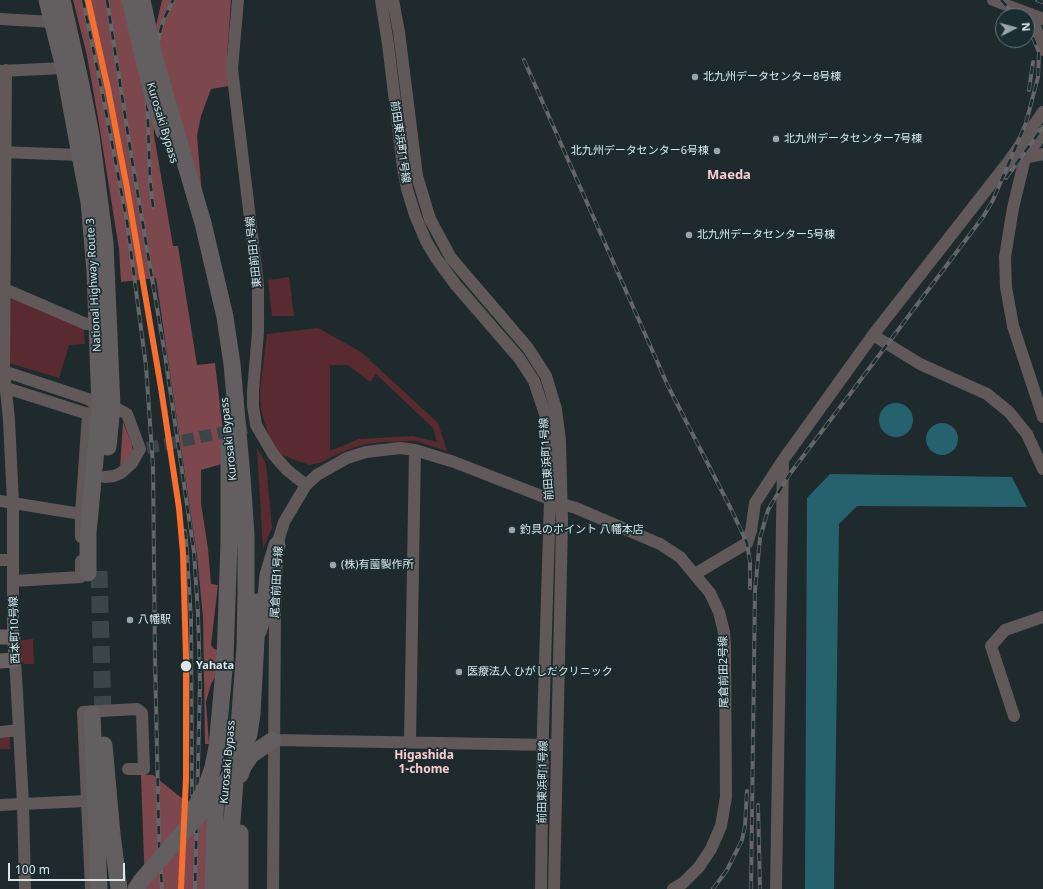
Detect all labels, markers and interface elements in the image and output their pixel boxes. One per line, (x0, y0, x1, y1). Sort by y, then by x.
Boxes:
north arrow (995, 8, 1035, 48)
text: N (1019, 22, 1034, 32)
place label: 北九州データセンター8号棟 (703, 70, 841, 84)
marker: 北九州データセンター8号棟 (690, 72, 700, 82)
street label: Kurosaki Bypass (143, 81, 181, 165)
street label: 前田東浜町1号線 (388, 100, 412, 184)
place label: 北九州データセンター7号棟 (784, 132, 922, 146)
marker: 北九州データセンター7号棟 (771, 134, 781, 144)
place label: 北九州データセンター6号棟 (571, 144, 709, 158)
marker: 北九州データセンター6号棟 (712, 146, 722, 156)
district label: Maeda (707, 167, 751, 183)
street label: 東田前田1号線 (244, 215, 264, 289)
street label: National Highway Route 3 (84, 218, 104, 352)
place label: 北九州データセンター5号棟 (697, 228, 835, 242)
marker: 北九州データセンター5号棟 (684, 230, 694, 240)
street label: Kurosaki Bypass (218, 397, 240, 481)
street label: 前田東浜町1号線 (538, 417, 556, 501)
place label: 釣具のポイント 八幡本店 (520, 523, 644, 537)
marker: 釣具のポイント 八幡本店 (507, 525, 517, 535)
street label: 尾倉前田1号線 (269, 546, 285, 618)
place label: (株)有薗製作所 (341, 558, 414, 572)
marker: (株)有薗製作所 (328, 560, 338, 570)
street label: 西本町10号線 (7, 596, 23, 664)
place label: 八幡駅 (138, 613, 171, 627)
marker: 八幡駅 (125, 615, 135, 625)
street label: 尾倉前田2号線 (717, 636, 731, 708)
marker: Yahata (179, 659, 193, 673)
place label: Yahata (196, 659, 234, 673)
place label: 医療法人 ひがしだクリニック (467, 665, 613, 679)
marker: 医療法人 ひがしだクリニック (454, 667, 464, 677)
street label: Kurosaki Bypass (218, 720, 238, 804)
street label: 前田東浜町1号線 (536, 740, 550, 824)
district label: Higashida 1-chome (394, 749, 454, 777)
scale bar (10, 855, 127, 881)
text: 100 m (15, 861, 50, 878)

